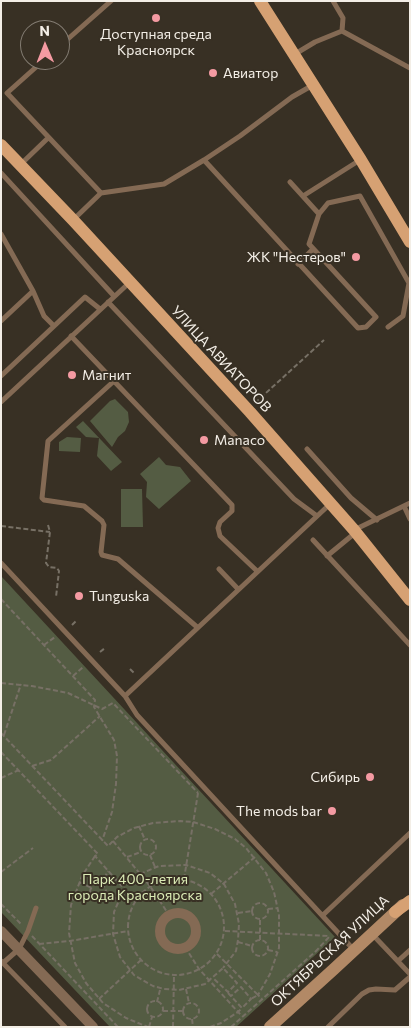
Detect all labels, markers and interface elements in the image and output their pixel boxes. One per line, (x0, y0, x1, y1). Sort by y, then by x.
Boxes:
marker: Доступная среда Красноярск (150, 12, 162, 24)
north arrow (20, 20, 70, 70)
text: N (39, 22, 50, 39)
place label: Доступная среда Красноярск (100, 26, 212, 58)
place label: Авиатор (223, 65, 278, 81)
marker: Авиатор (207, 67, 219, 79)
place label: ЖК "Нестеров" (246, 249, 346, 265)
marker: ЖК "Нестеров" (350, 251, 362, 263)
street label: УЛИЦА АВИАТОРОВ (167, 302, 275, 416)
place label: Магнит (82, 367, 131, 383)
marker: Магнит (66, 369, 78, 381)
place label: Manaco (214, 432, 265, 448)
marker: Manaco (198, 434, 210, 446)
place label: Tunguska (89, 588, 149, 604)
marker: Tunguska (73, 590, 85, 602)
place label: Сибирь (310, 769, 360, 785)
marker: Сибирь (364, 771, 376, 783)
place label: The mods bar (236, 803, 322, 819)
marker: The mods bar (326, 805, 338, 817)
park label: Парк 400-летия города Красноярска (68, 871, 202, 904)
street label: ОКТЯБРЬСКАЯ УЛИЦА (267, 892, 393, 1010)

